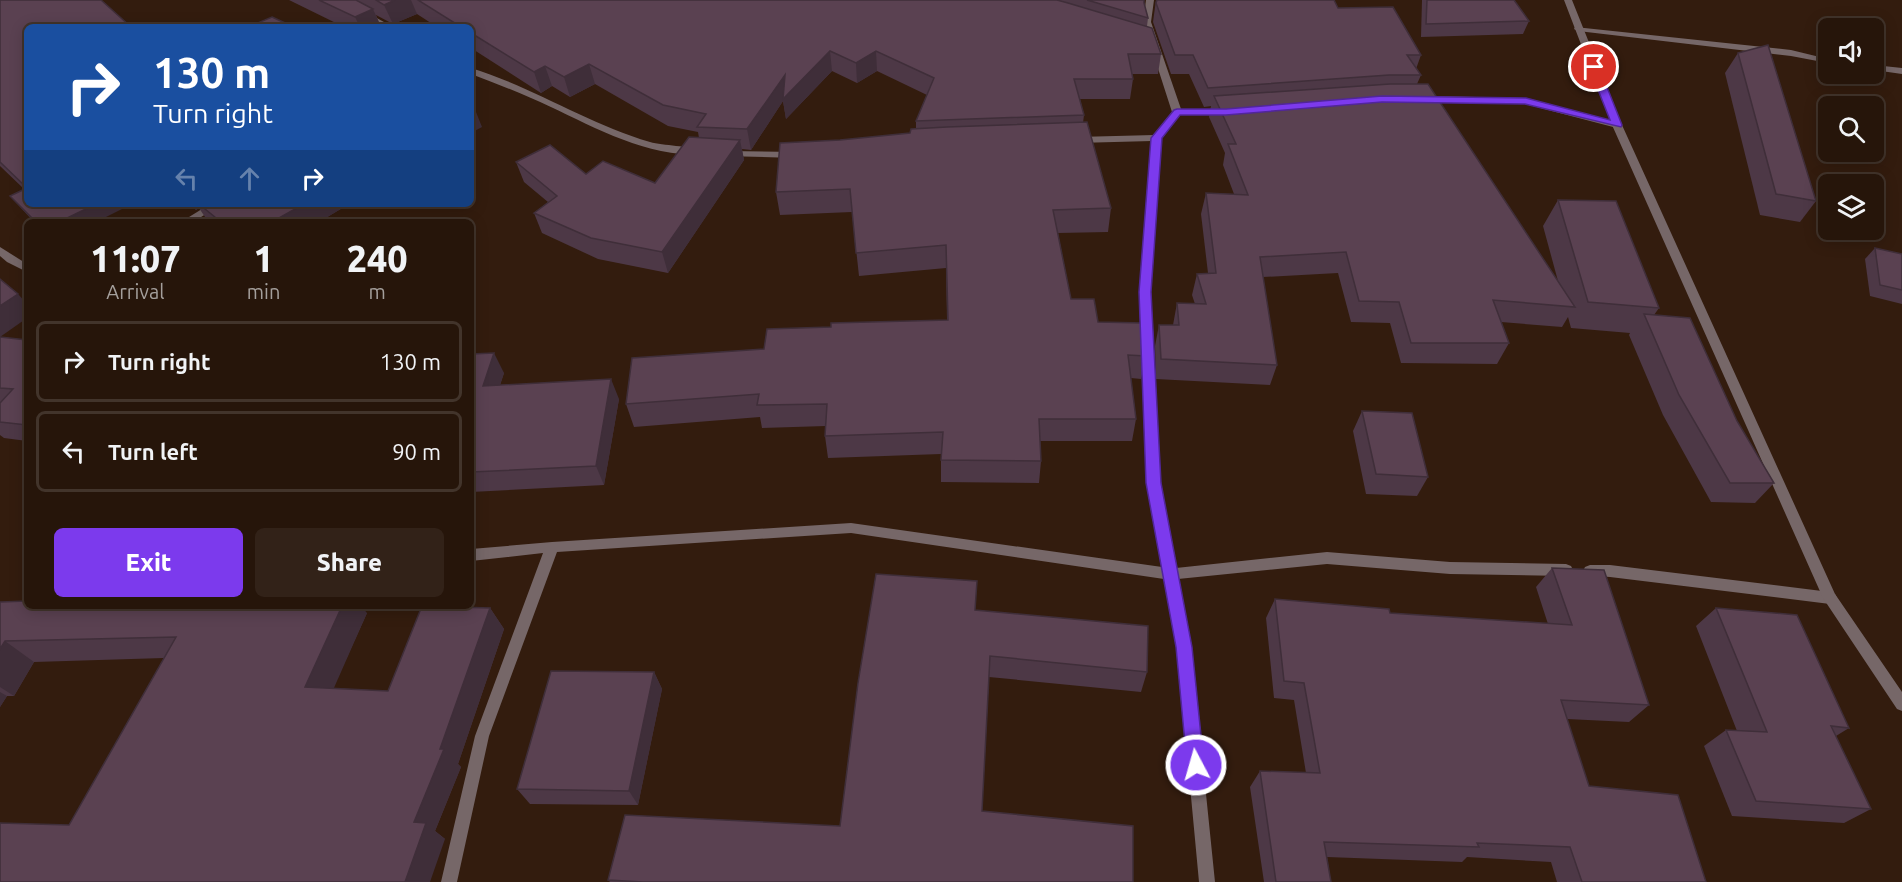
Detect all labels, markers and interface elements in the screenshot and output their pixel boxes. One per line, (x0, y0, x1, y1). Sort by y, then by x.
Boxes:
map controls (1818, 18, 1884, 240)
button: sound (1818, 18, 1884, 84)
pin (1568, 41, 1619, 92)
icon: right (54, 48, 132, 126)
text: 130 m (153, 49, 270, 96)
icon: arrive (1577, 50, 1610, 83)
button: search (1818, 96, 1884, 162)
text: Turn right (153, 98, 273, 128)
icon: left (170, 162, 203, 195)
icon: ahead (233, 162, 266, 195)
icon: right (296, 162, 329, 195)
button: layers (1818, 174, 1884, 240)
text: 11:07 (90, 238, 180, 279)
text: 1 (253, 238, 274, 279)
text: 240 (347, 238, 408, 279)
text: Arrival (106, 280, 165, 303)
text: min (247, 280, 280, 303)
text: m (369, 280, 386, 303)
icon: right (57, 345, 90, 378)
text: Turn right (108, 349, 210, 374)
text: 130 m (380, 349, 441, 374)
icon: left (57, 435, 90, 468)
text: Turn left (108, 439, 198, 464)
text: 90 m (392, 439, 441, 464)
button: Exit (54, 528, 243, 597)
button: Share (255, 528, 444, 597)
position arrow (1164, 733, 1228, 797)

